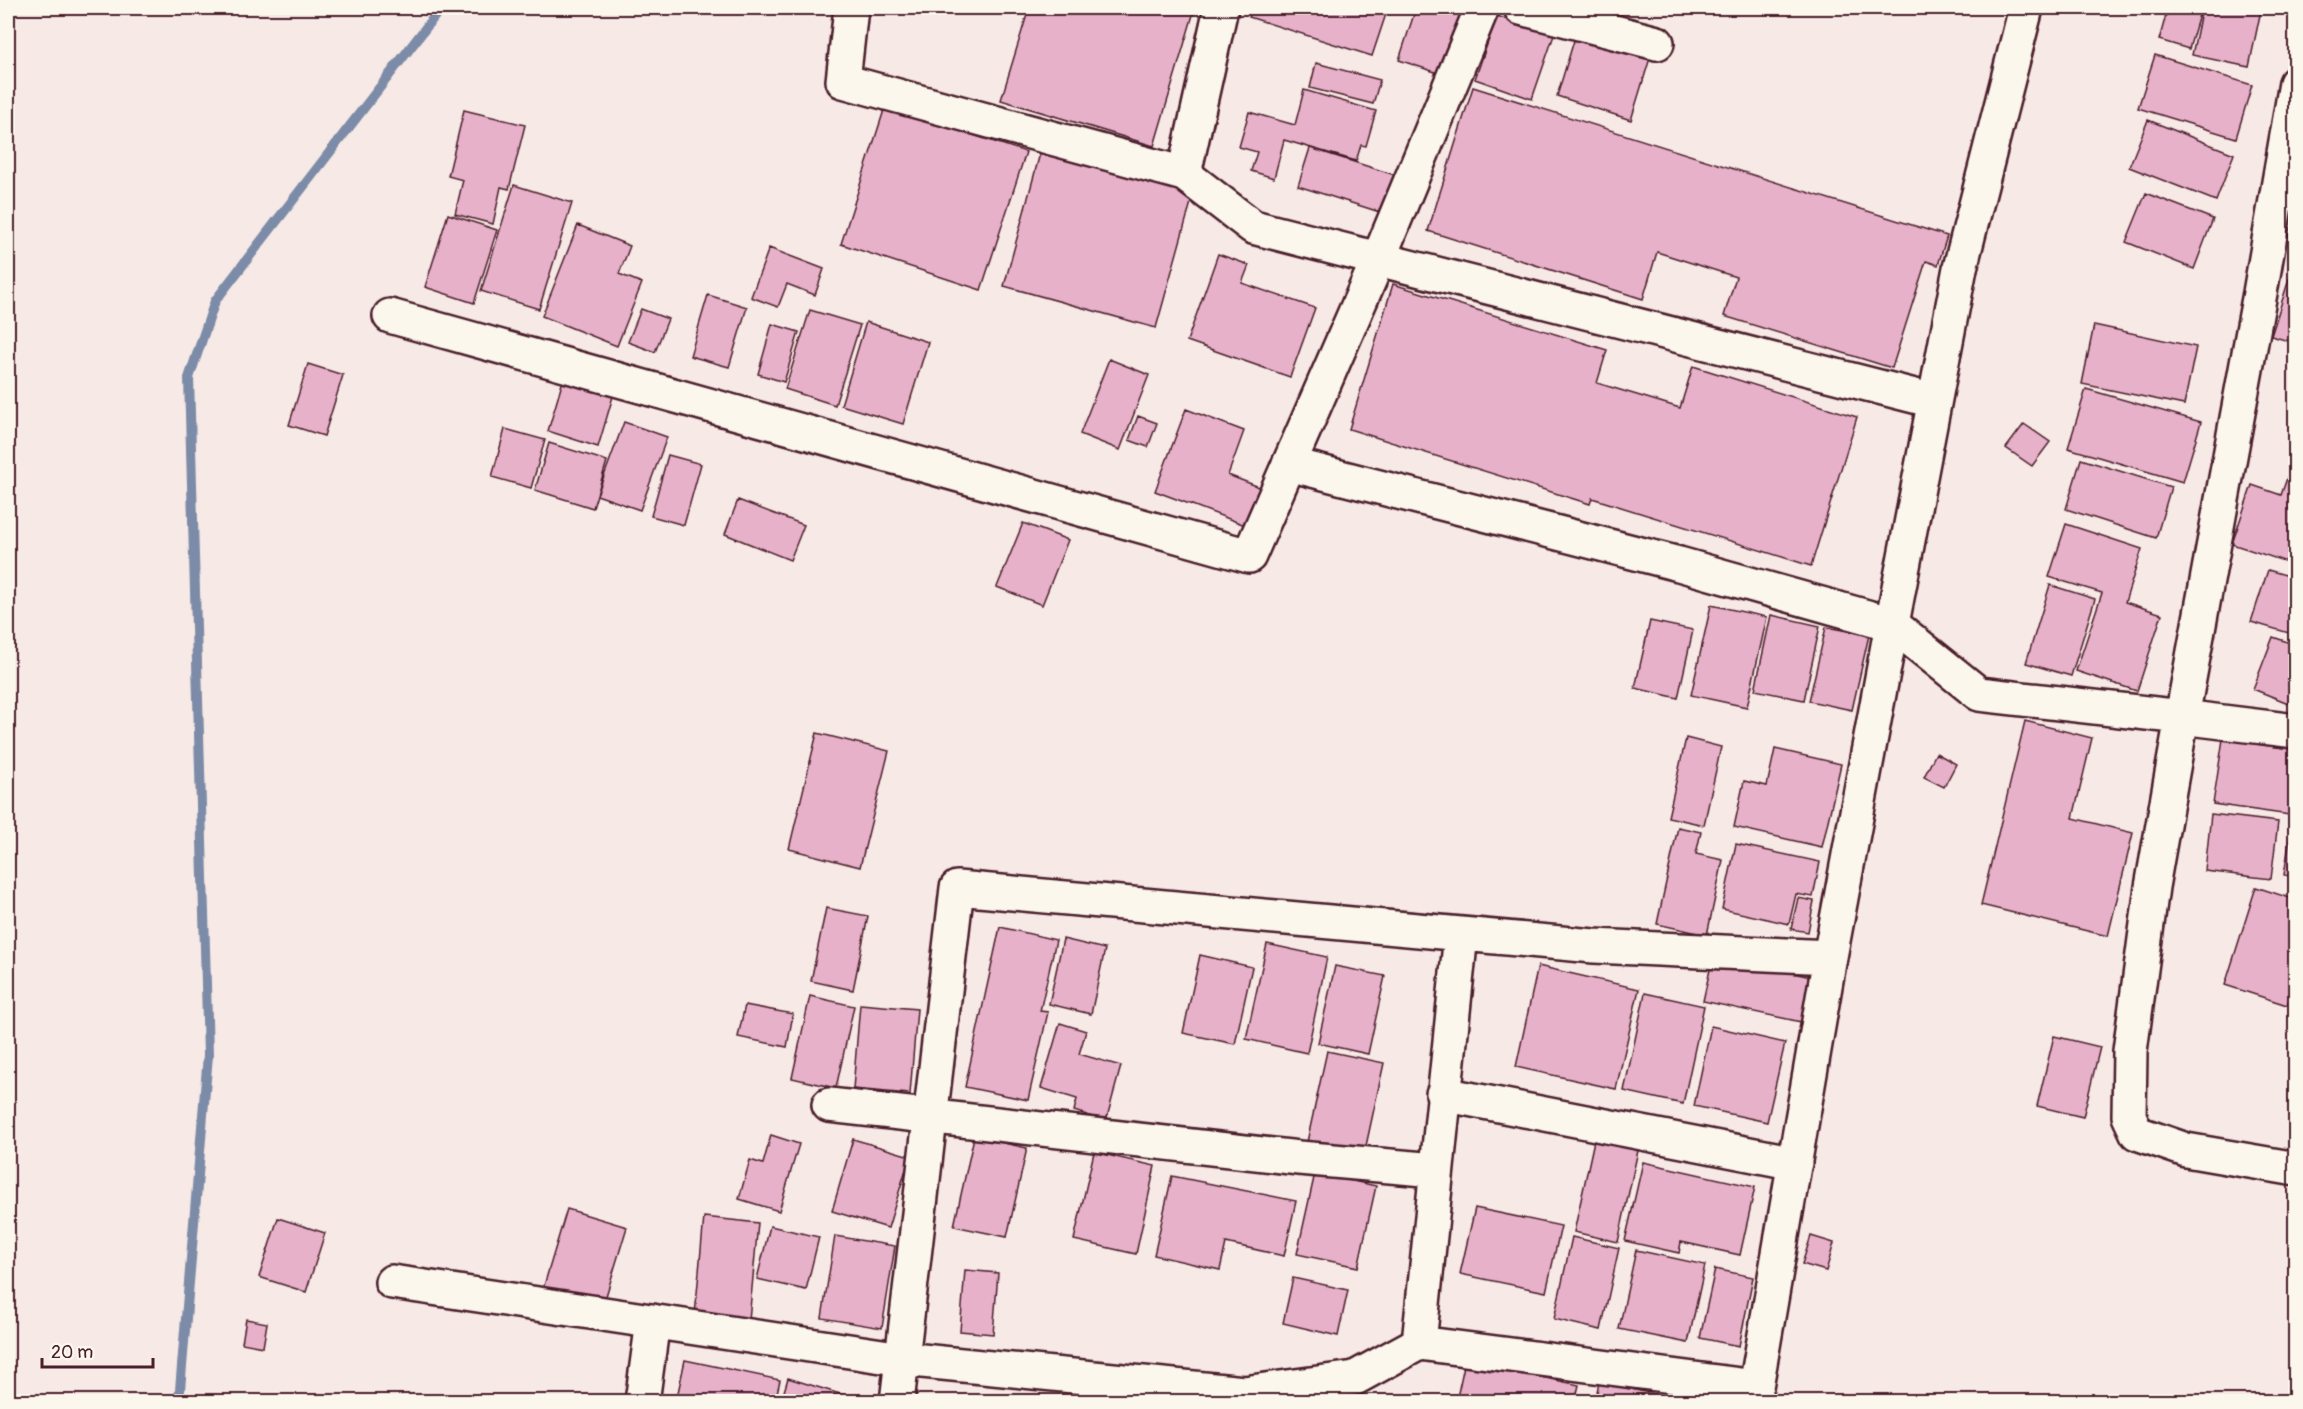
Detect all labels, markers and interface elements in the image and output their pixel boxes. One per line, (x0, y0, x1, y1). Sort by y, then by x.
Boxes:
scale bar (42, 1331, 153, 1369)
text: 20 m (51, 1341, 93, 1364)

